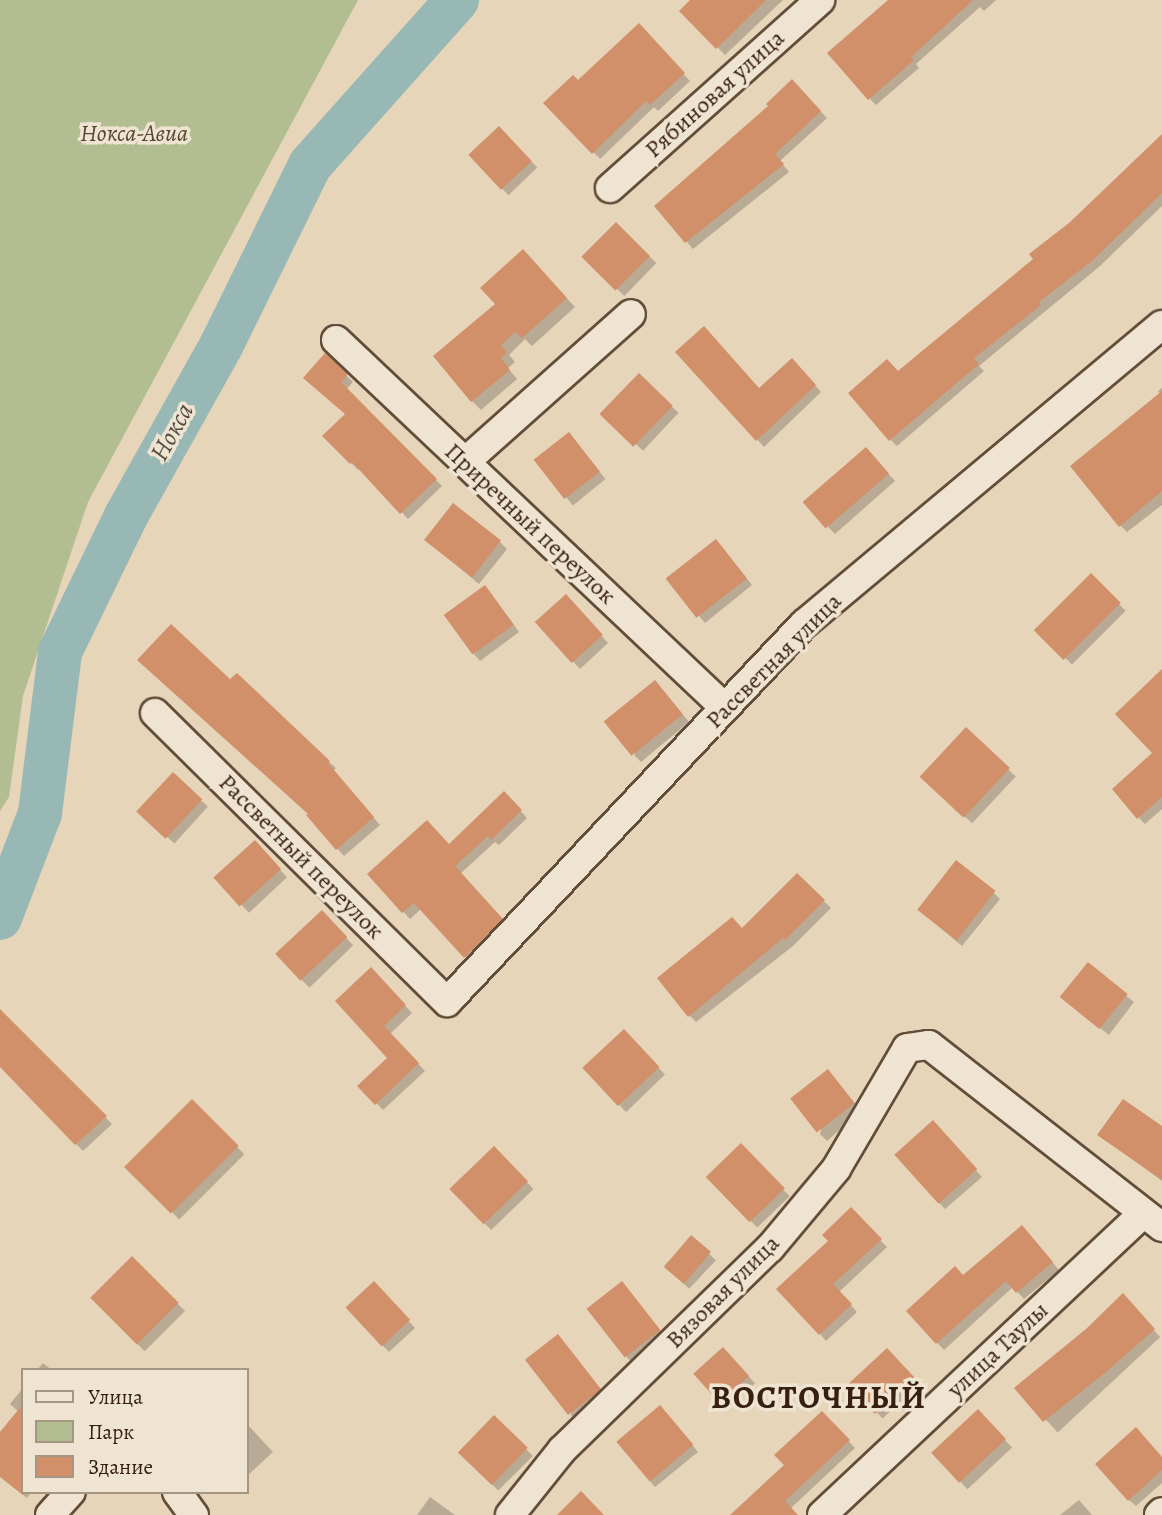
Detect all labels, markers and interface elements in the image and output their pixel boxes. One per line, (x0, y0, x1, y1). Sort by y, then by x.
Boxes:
street label: Рябиновая улица (639, 24, 791, 164)
park label: Нокса-Авиа (80, 120, 188, 148)
water label: Нокса (144, 398, 200, 466)
street label: Приречный переулок (439, 437, 621, 611)
street label: Рассветная улица (700, 587, 848, 735)
street label: Рассветный переулок (212, 768, 390, 946)
street label: Вязовая улица (660, 1229, 786, 1355)
street label: улица Таулы (942, 1296, 1054, 1404)
legend (21, 1368, 248, 1494)
district label: ВОСТОЧНЫЙ (712, 1378, 926, 1416)
text: Улица (88, 1383, 143, 1411)
text: Парк (88, 1418, 134, 1446)
text: Здание (88, 1453, 153, 1481)

